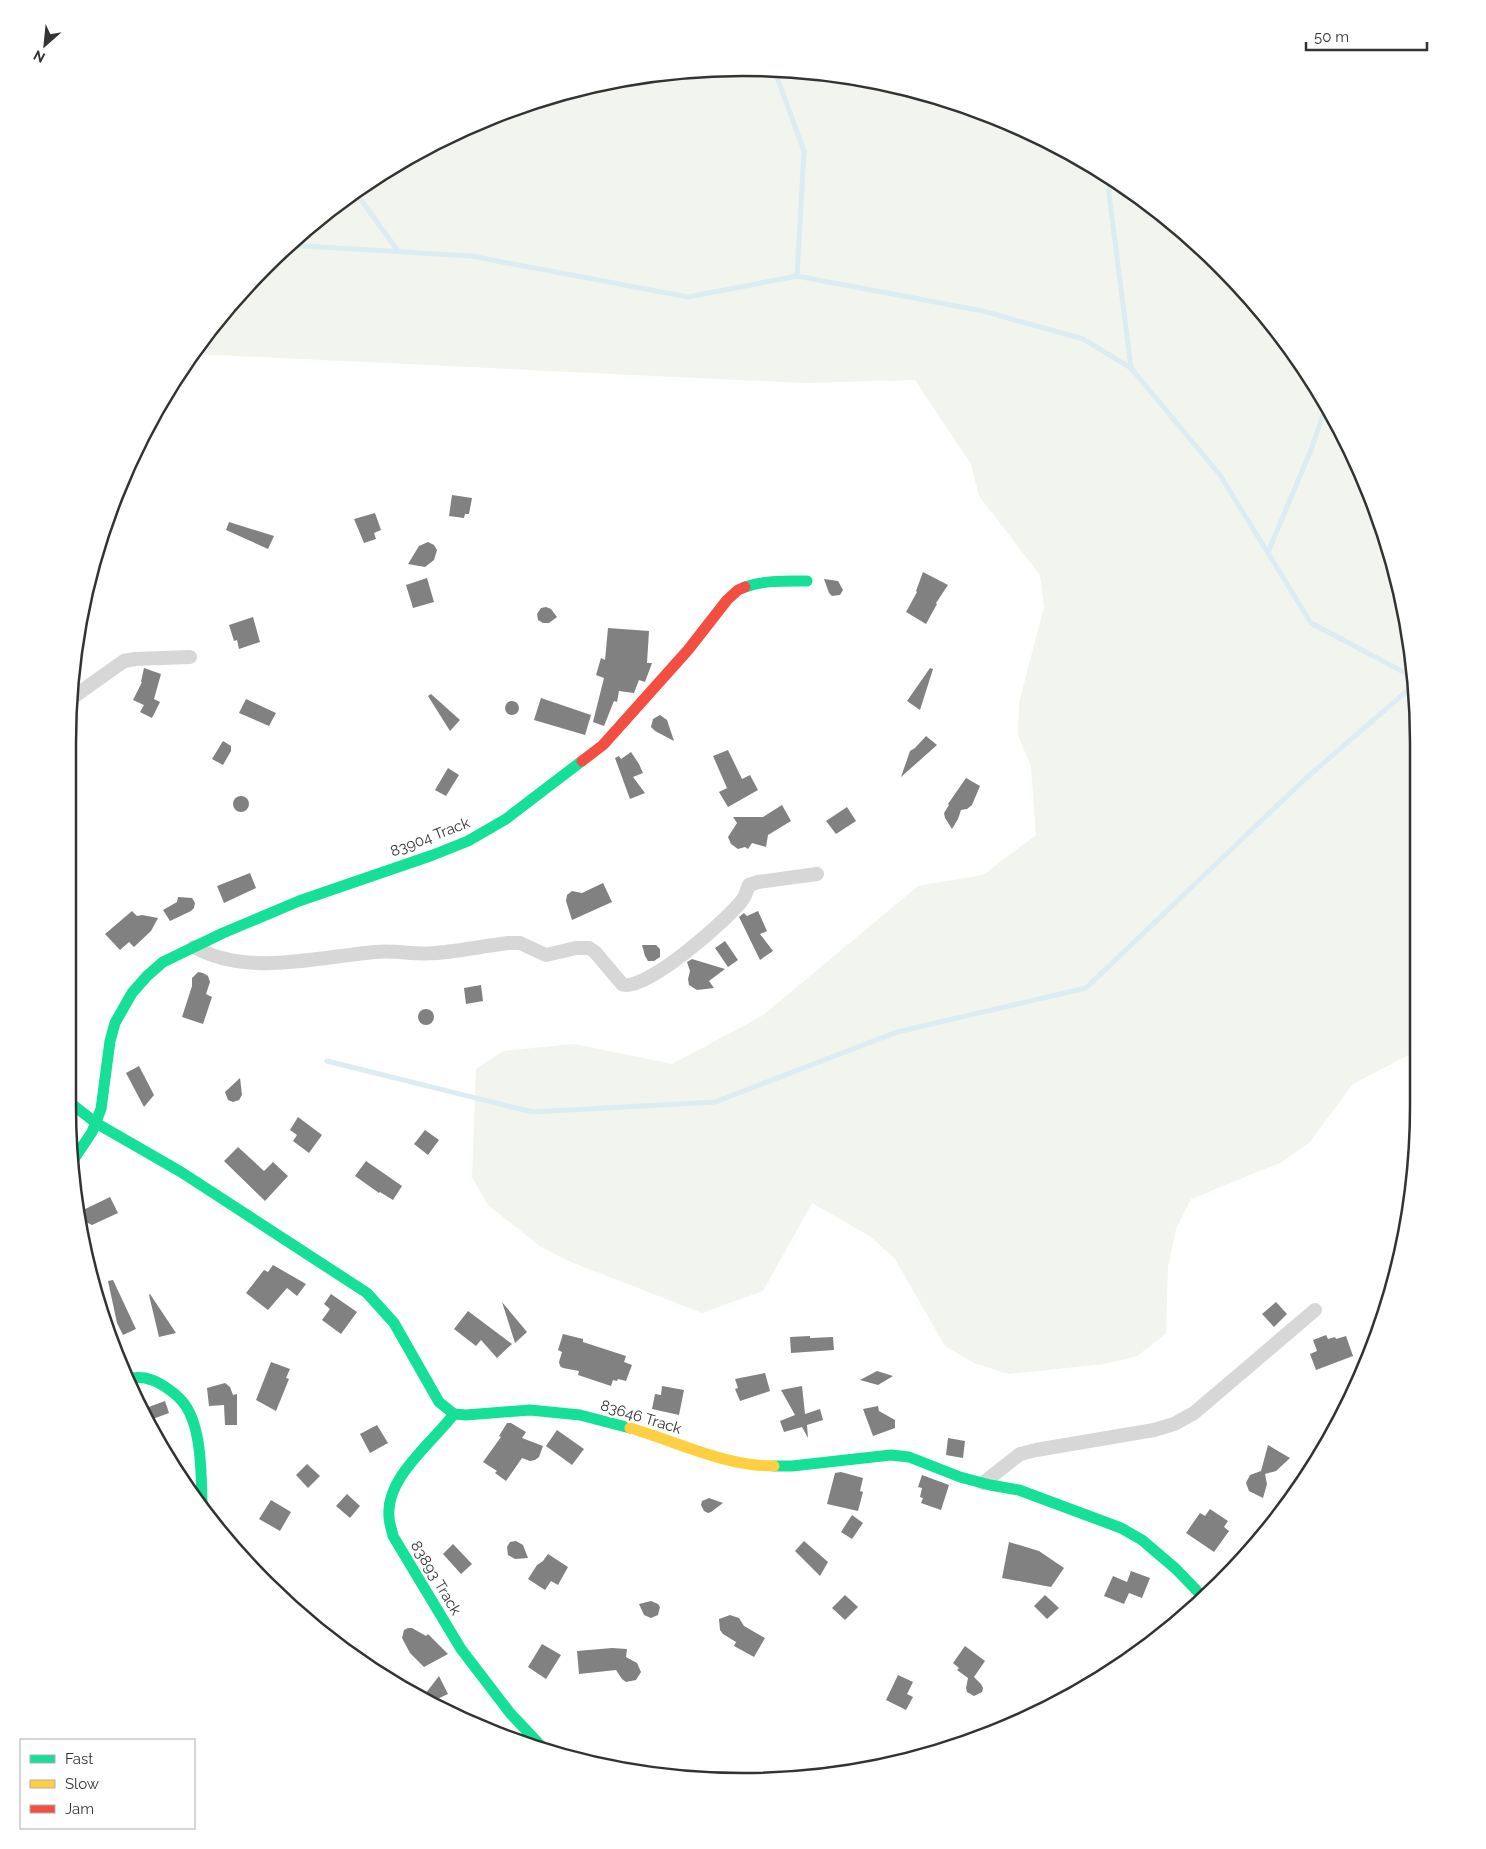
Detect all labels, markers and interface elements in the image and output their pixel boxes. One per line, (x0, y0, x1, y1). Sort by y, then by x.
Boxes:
north arrow (20, 20, 70, 70)
scale bar (1306, 20, 1427, 52)
text: 50 m (1314, 28, 1349, 46)
text: N (31, 47, 47, 66)
street label: 83904 Track (388, 814, 472, 860)
street label: 83646 Track (598, 1396, 684, 1438)
street label: 83893 Track (407, 1538, 465, 1618)
legend (20, 1739, 195, 1829)
text: Fast (65, 1750, 93, 1768)
text: Slow (65, 1775, 99, 1793)
text: Jam (65, 1800, 94, 1818)

